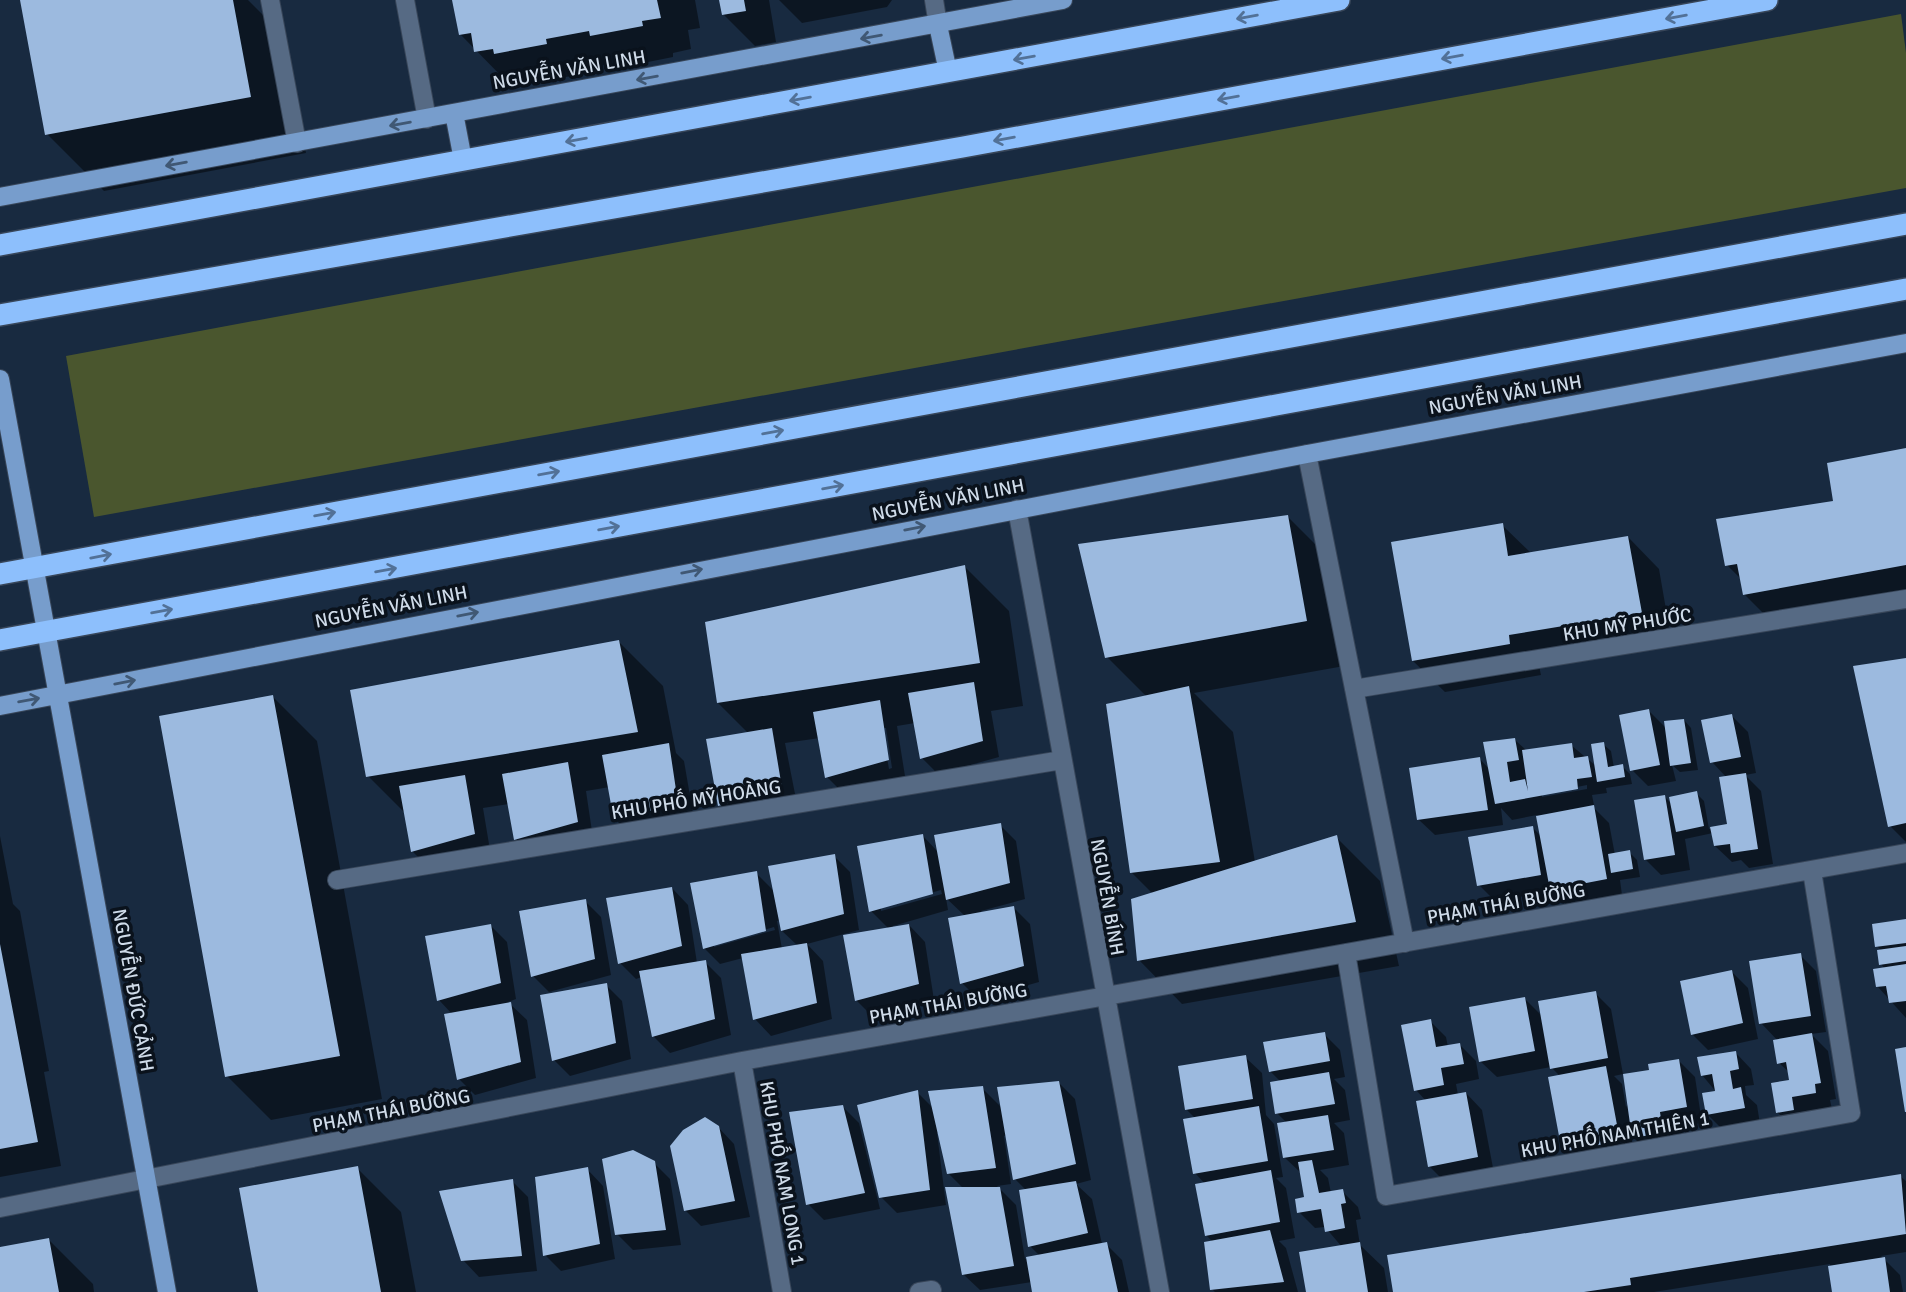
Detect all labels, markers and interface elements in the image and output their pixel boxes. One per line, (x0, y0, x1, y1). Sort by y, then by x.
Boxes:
one-way arrow (1665, 10, 1688, 24)
one-way arrow (1237, 11, 1259, 24)
one-way arrow (860, 31, 883, 44)
street label: NGUYỄN VĂN LINH (490, 42, 648, 95)
one-way arrow (1441, 51, 1464, 65)
one-way arrow (1013, 52, 1036, 65)
one-way arrow (637, 72, 659, 85)
one-way arrow (1217, 92, 1240, 105)
one-way arrow (789, 93, 812, 106)
one-way arrow (389, 117, 412, 131)
one-way arrow (993, 133, 1016, 146)
one-way arrow (565, 134, 588, 147)
one-way arrow (165, 158, 188, 172)
street label: NGUYỄN VĂN LINH (1426, 367, 1584, 420)
one-way arrow (761, 425, 784, 438)
one-way arrow (537, 466, 560, 479)
street label: NGUYỄN VĂN LINH (869, 470, 1027, 527)
one-way arrow (821, 480, 844, 493)
one-way arrow (313, 507, 336, 520)
one-way arrow (597, 521, 620, 535)
one-way arrow (903, 521, 926, 534)
one-way arrow (89, 548, 112, 562)
one-way arrow (374, 562, 397, 576)
one-way arrow (680, 563, 703, 577)
street label: NGUYỄN VĂN LINH (312, 577, 470, 634)
street label: KHU MỸ PHƯỚC (1561, 603, 1693, 647)
one-way arrow (150, 604, 173, 617)
one-way arrow (457, 607, 479, 620)
one-way arrow (113, 674, 136, 688)
one-way arrow (17, 693, 40, 706)
street label: KHU PHỐ MỸ HOÀNG (609, 772, 783, 825)
street label: NGUYỄN BÍNH (1085, 836, 1132, 957)
street label: PHẠM THÁI BƯỜNG (1425, 878, 1587, 930)
street label: NGUYỄN ĐỨC CẢNH (107, 906, 162, 1073)
street label: PHẠM THÁI BƯỜNG (867, 978, 1029, 1030)
street label: KHU PHỐ NAM LONG 1 (754, 1079, 813, 1267)
street label: PHẠM THÁI BƯỜNG (310, 1084, 472, 1138)
street label: KHU PHỐ NAM THIÊN 1 (1518, 1104, 1711, 1163)

